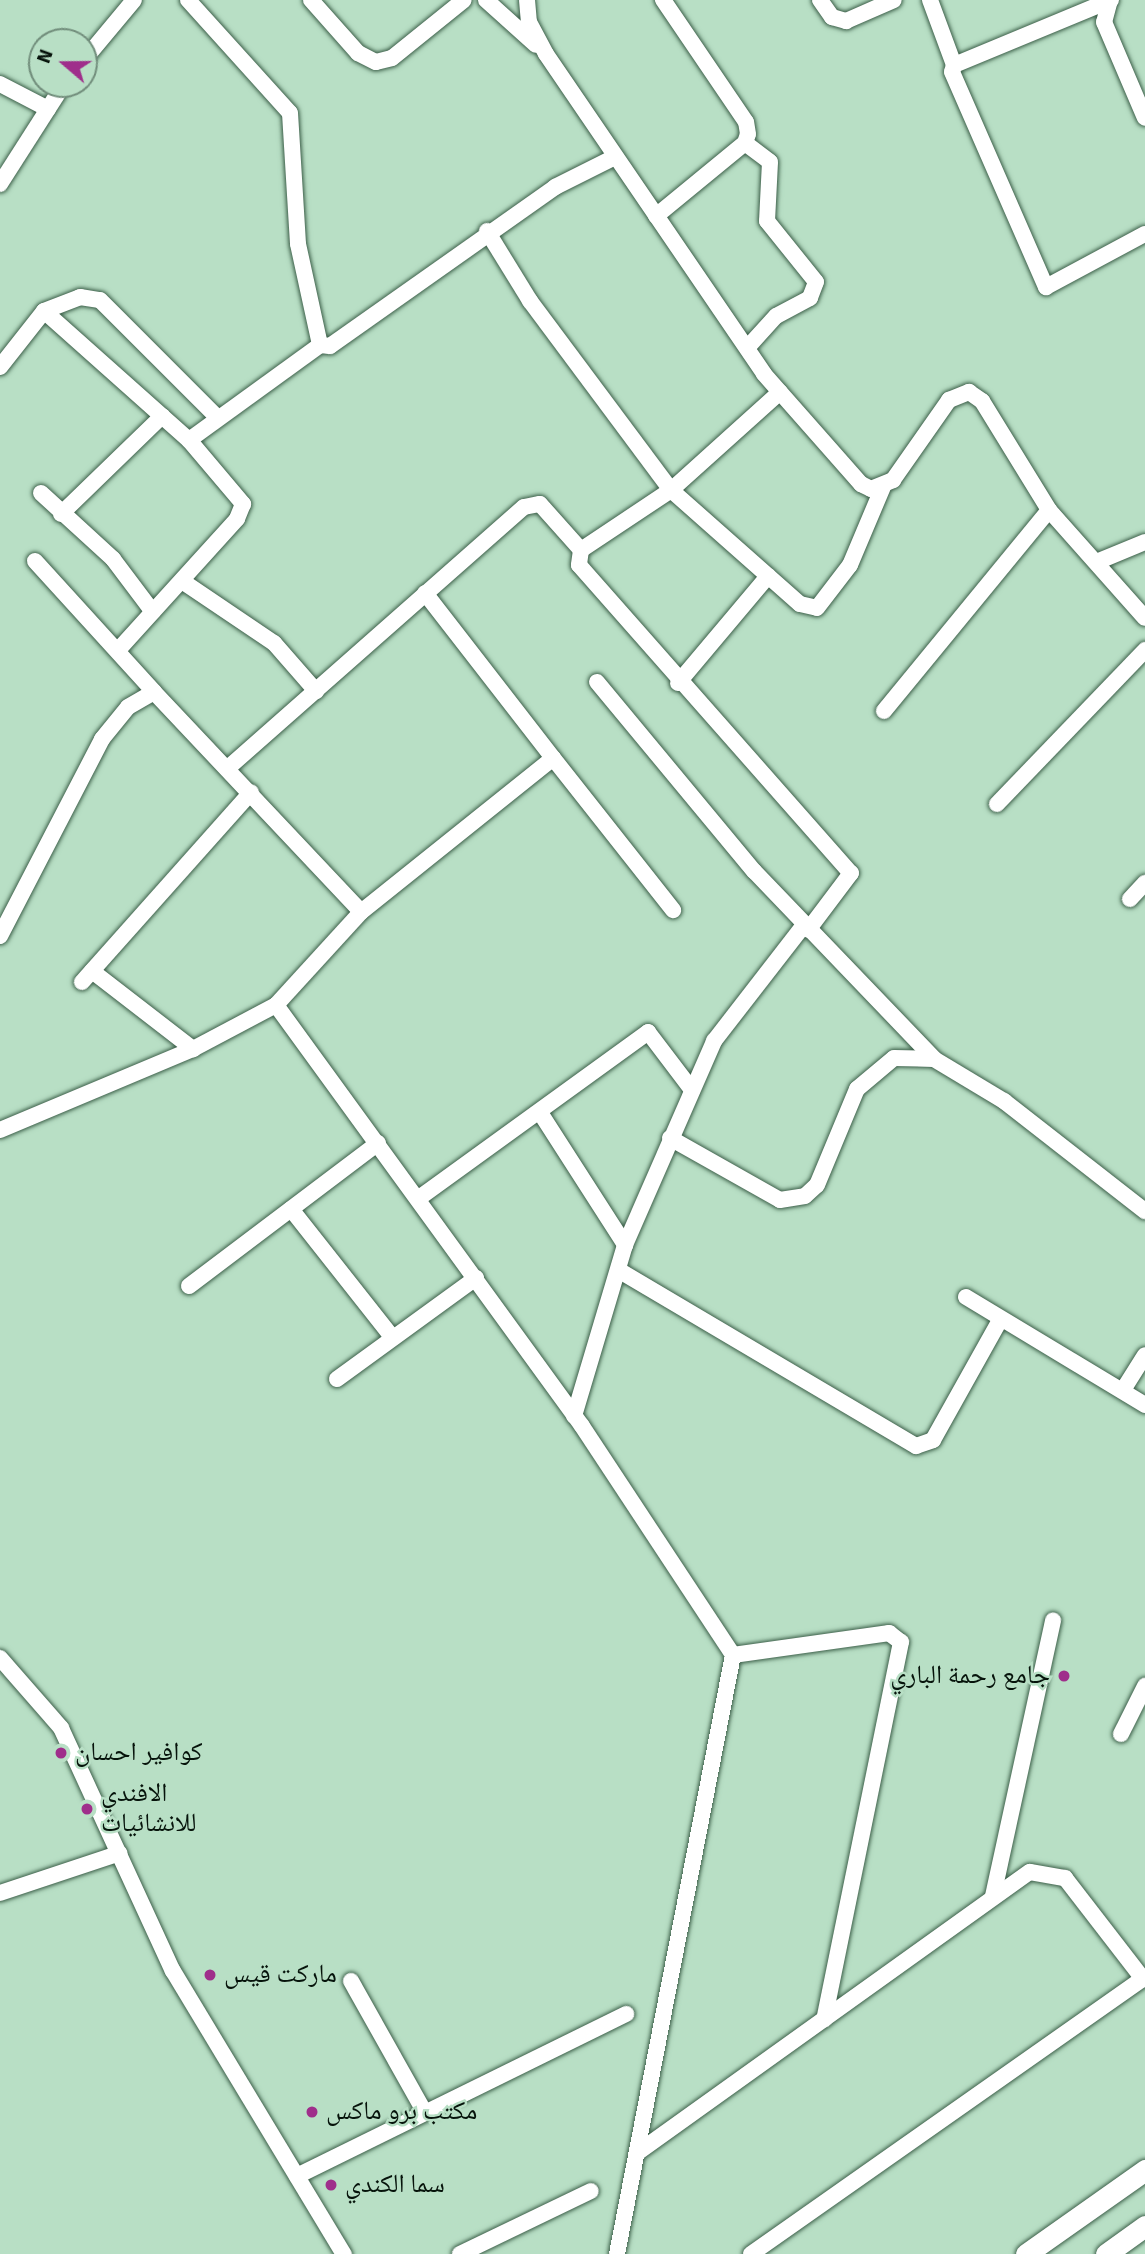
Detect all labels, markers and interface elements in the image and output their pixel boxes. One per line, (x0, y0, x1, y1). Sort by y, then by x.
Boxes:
north arrow (28, 28, 98, 98)
text: N (32, 46, 59, 67)
place label: جامع رحمة الباري (890, 1660, 1050, 1692)
marker: جامع رحمة الباري (1056, 1668, 1072, 1684)
place label: كوافير احسان (75, 1737, 202, 1769)
marker: كوافير احسان (53, 1745, 69, 1761)
place label: الافندي للانشائيات (101, 1778, 196, 1840)
marker: الافندي للانشائيات (79, 1801, 95, 1817)
place label: ماركت قيس (224, 1959, 337, 1991)
marker: ماركت قيس (202, 1967, 218, 1983)
place label: مكتب برو ماكس (326, 2096, 477, 2128)
marker: مكتب برو ماكس (304, 2104, 320, 2120)
place label: سما الكندي (345, 2169, 445, 2201)
marker: سما الكندي (323, 2177, 339, 2193)

